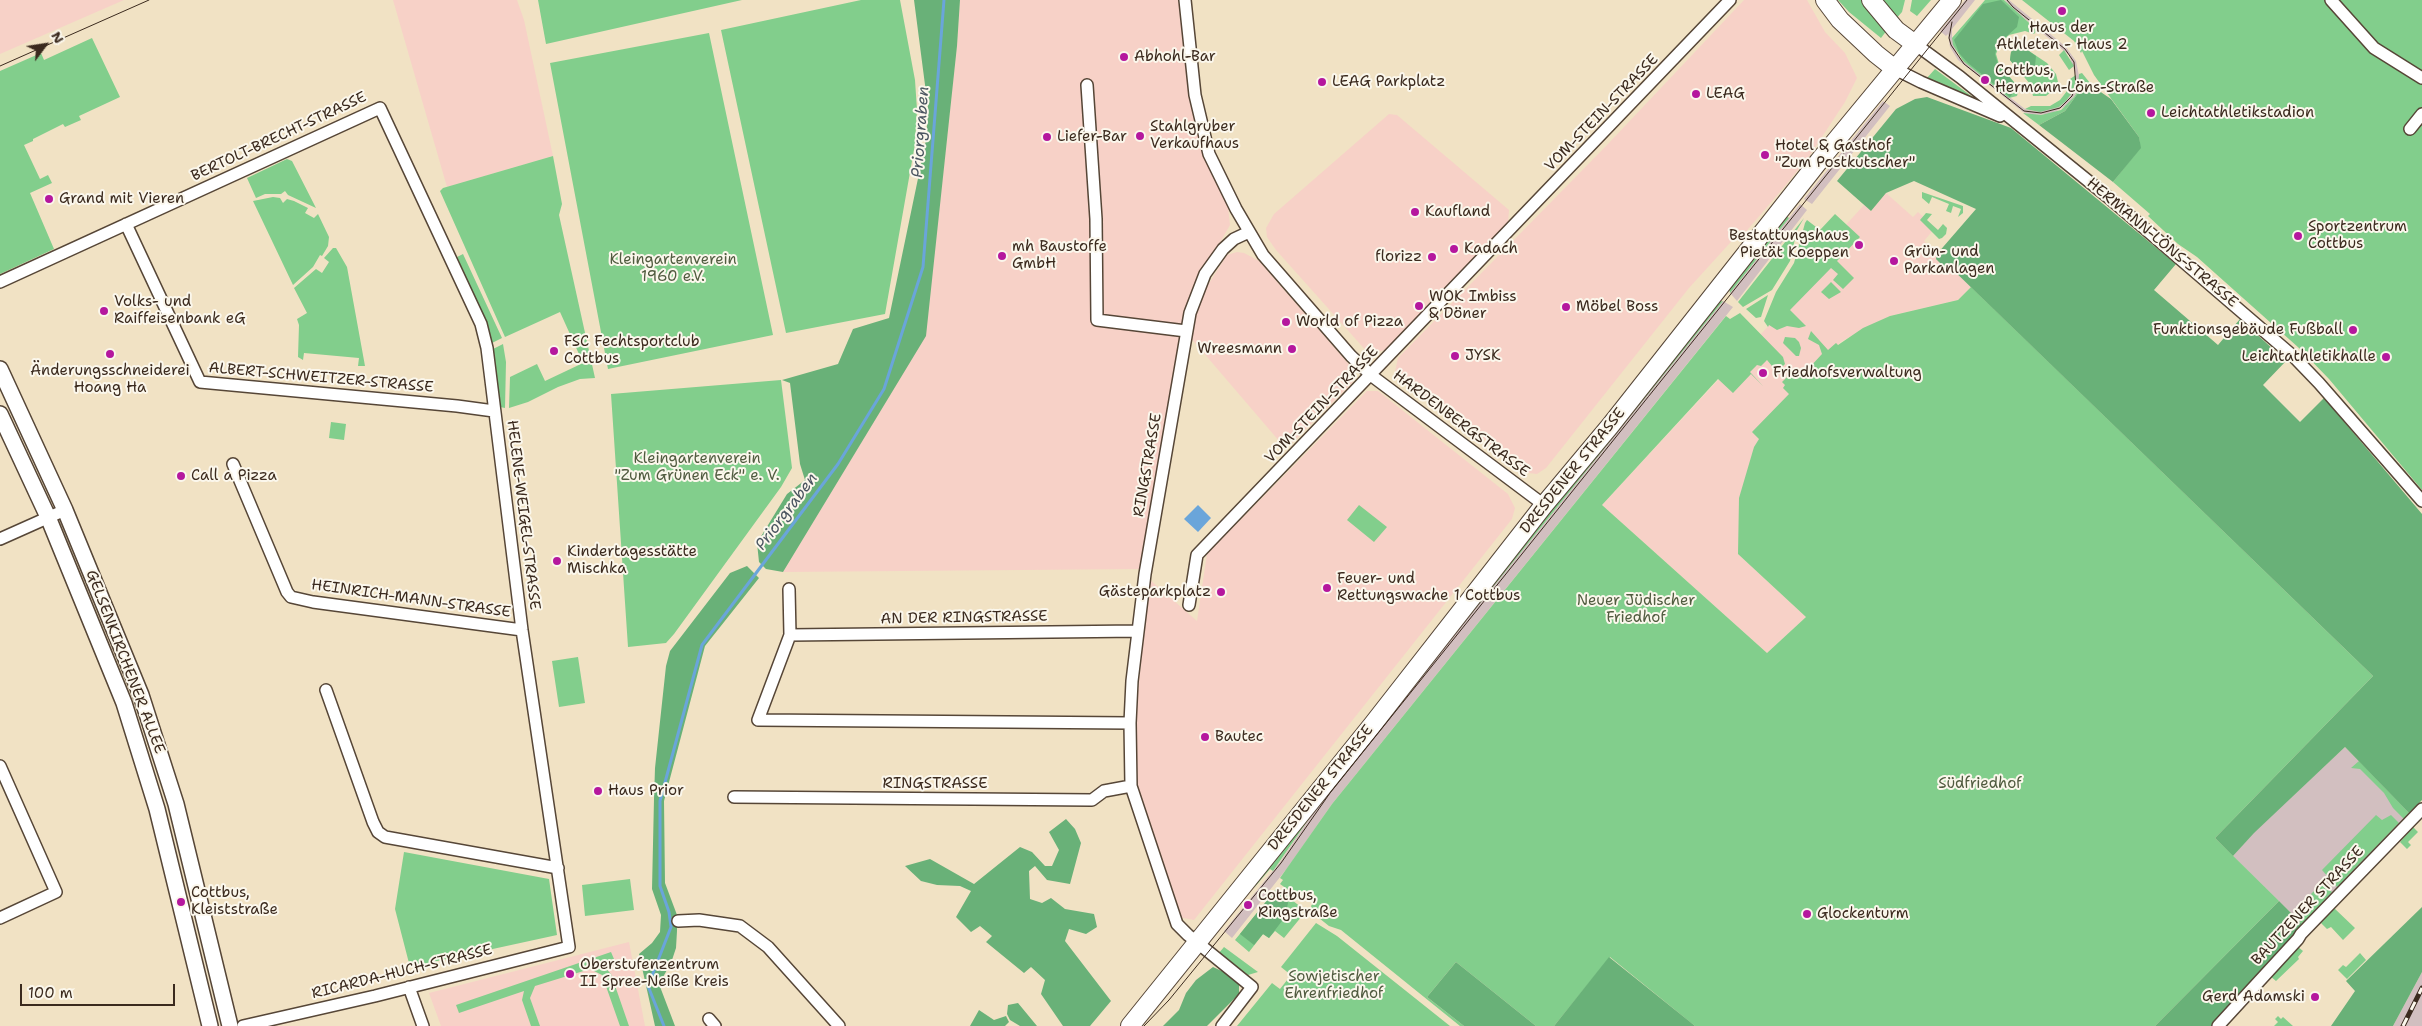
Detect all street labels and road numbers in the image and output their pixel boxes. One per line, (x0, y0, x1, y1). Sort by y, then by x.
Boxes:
street label: VOM-STEIN-STRASSE (1541, 51, 1663, 175)
street label: BERTOLT-BRECHT-STRASSE (189, 88, 369, 186)
street label: HERMANN-LÖNS-STRASSE (2083, 174, 2241, 312)
street label: VOM-STEIN-STRASSE (1261, 343, 1383, 467)
street label: ALBERT-SCHWEITZER-STRASSE (208, 359, 434, 397)
street label: HARDENBERGSTRASSE (1389, 367, 1533, 481)
street label: DRESDENER STRASSE (1517, 404, 1629, 538)
street label: RINGSTRASSE (1130, 412, 1166, 518)
street label: HELENE-WEIGEL-STRASSE (502, 419, 544, 611)
street label: GELSENKIRCHENER ALLEE (82, 568, 168, 756)
street label: HEINRICH-MANN-STRASSE (310, 576, 512, 622)
street label: AN DER RINGSTRASSE (880, 608, 1048, 628)
street label: DRESDENER STRASSE (1265, 721, 1377, 855)
street label: RINGSTRASSE (882, 775, 988, 793)
street label: BAUTZENER STRASSE (2248, 843, 2368, 969)
street label: RICARDA-HUCH-STRASSE (310, 941, 494, 1003)

